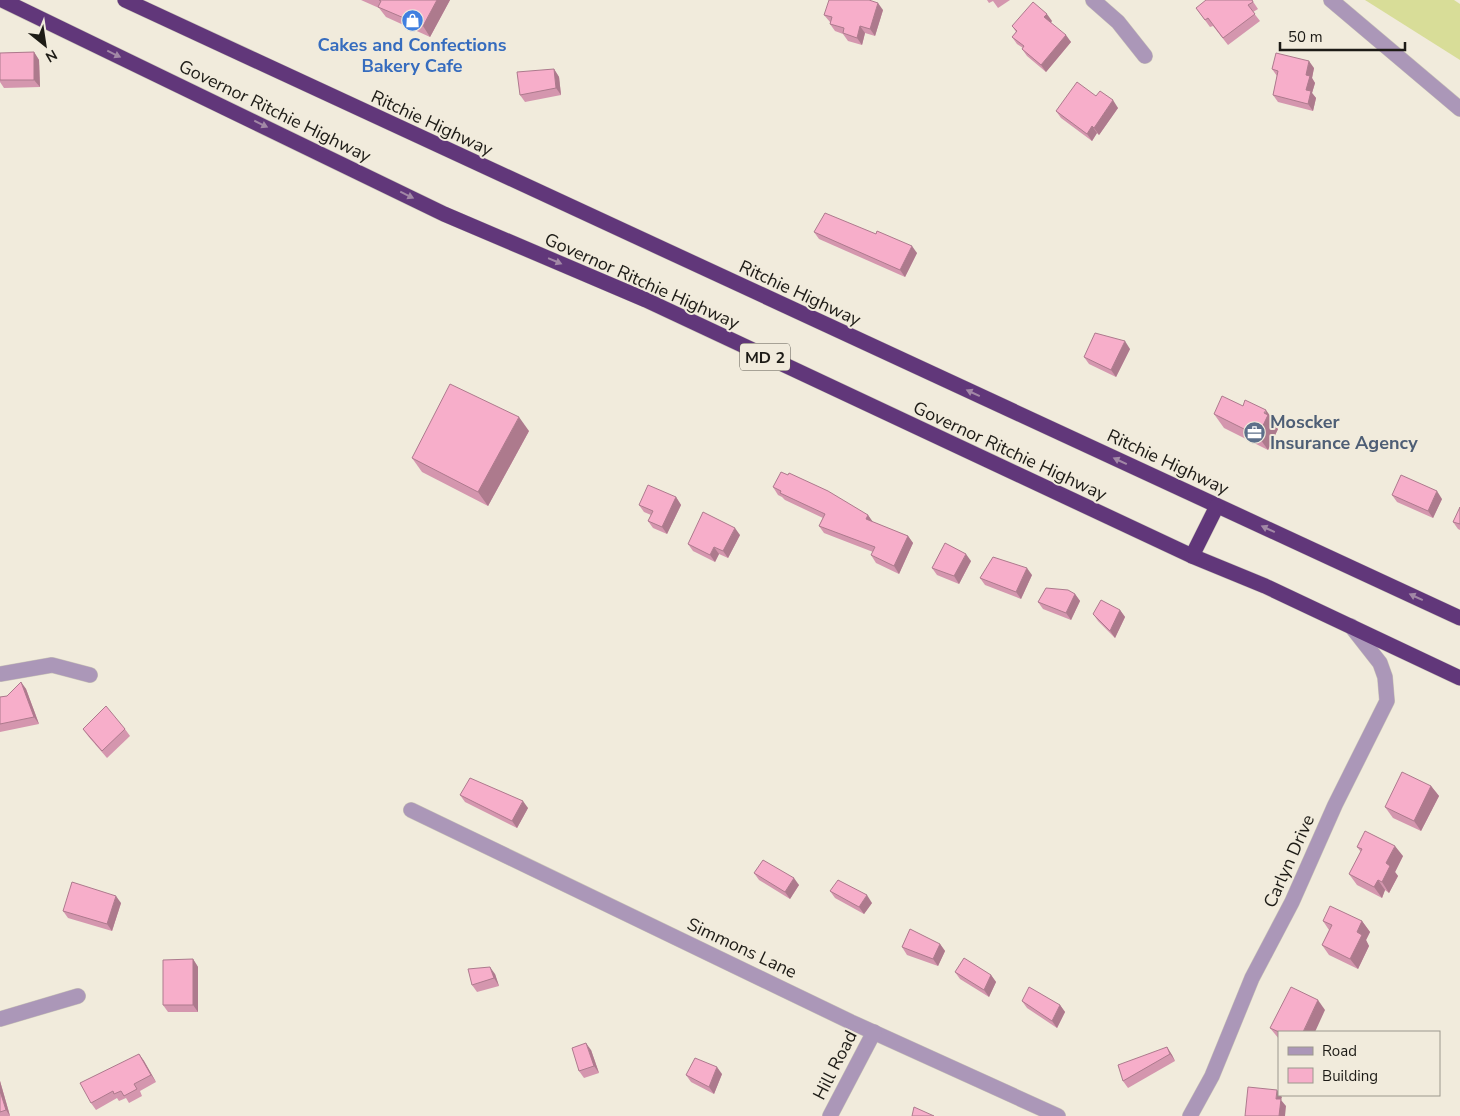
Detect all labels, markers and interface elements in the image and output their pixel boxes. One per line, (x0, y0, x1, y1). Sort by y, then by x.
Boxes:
shop icon: Cakes and Confections Bakery Cafe (400, 8, 424, 32)
north arrow (20, 20, 70, 70)
scale bar (1280, 20, 1405, 52)
text: 50 m (1288, 27, 1323, 47)
place label: Cakes and Confections Bakery Cafe (318, 33, 507, 78)
text: N (42, 45, 61, 67)
one-way arrow (107, 49, 122, 58)
street label: Governor Ritchie Highway (175, 54, 376, 168)
street label: Ritchie Highway (367, 84, 497, 162)
one-way arrow (254, 121, 268, 129)
one-way arrow (400, 192, 414, 200)
street label: Governor Ritchie Highway (541, 227, 744, 335)
street label: Ritchie Highway (735, 254, 865, 332)
one-way arrow (548, 258, 562, 266)
road number: MD 2 (740, 344, 790, 371)
one-way arrow (966, 389, 980, 397)
street label: Governor Ritchie Highway (909, 396, 1111, 507)
place label: Moscker Insurance Agency (1270, 410, 1418, 455)
office icon: Moscker Insurance Agency (1242, 420, 1266, 444)
street label: Ritchie Highway (1103, 423, 1233, 501)
one-way arrow (1113, 457, 1128, 466)
one-way arrow (1261, 525, 1275, 533)
one-way arrow (1409, 593, 1423, 601)
street label: Carlyn Drive (1258, 811, 1320, 911)
street label: Simmons Lane (683, 912, 801, 984)
street label: Hill Road (807, 1026, 863, 1104)
legend (1278, 1031, 1440, 1096)
text: Road (1322, 1041, 1357, 1061)
text: Building (1322, 1066, 1378, 1086)

